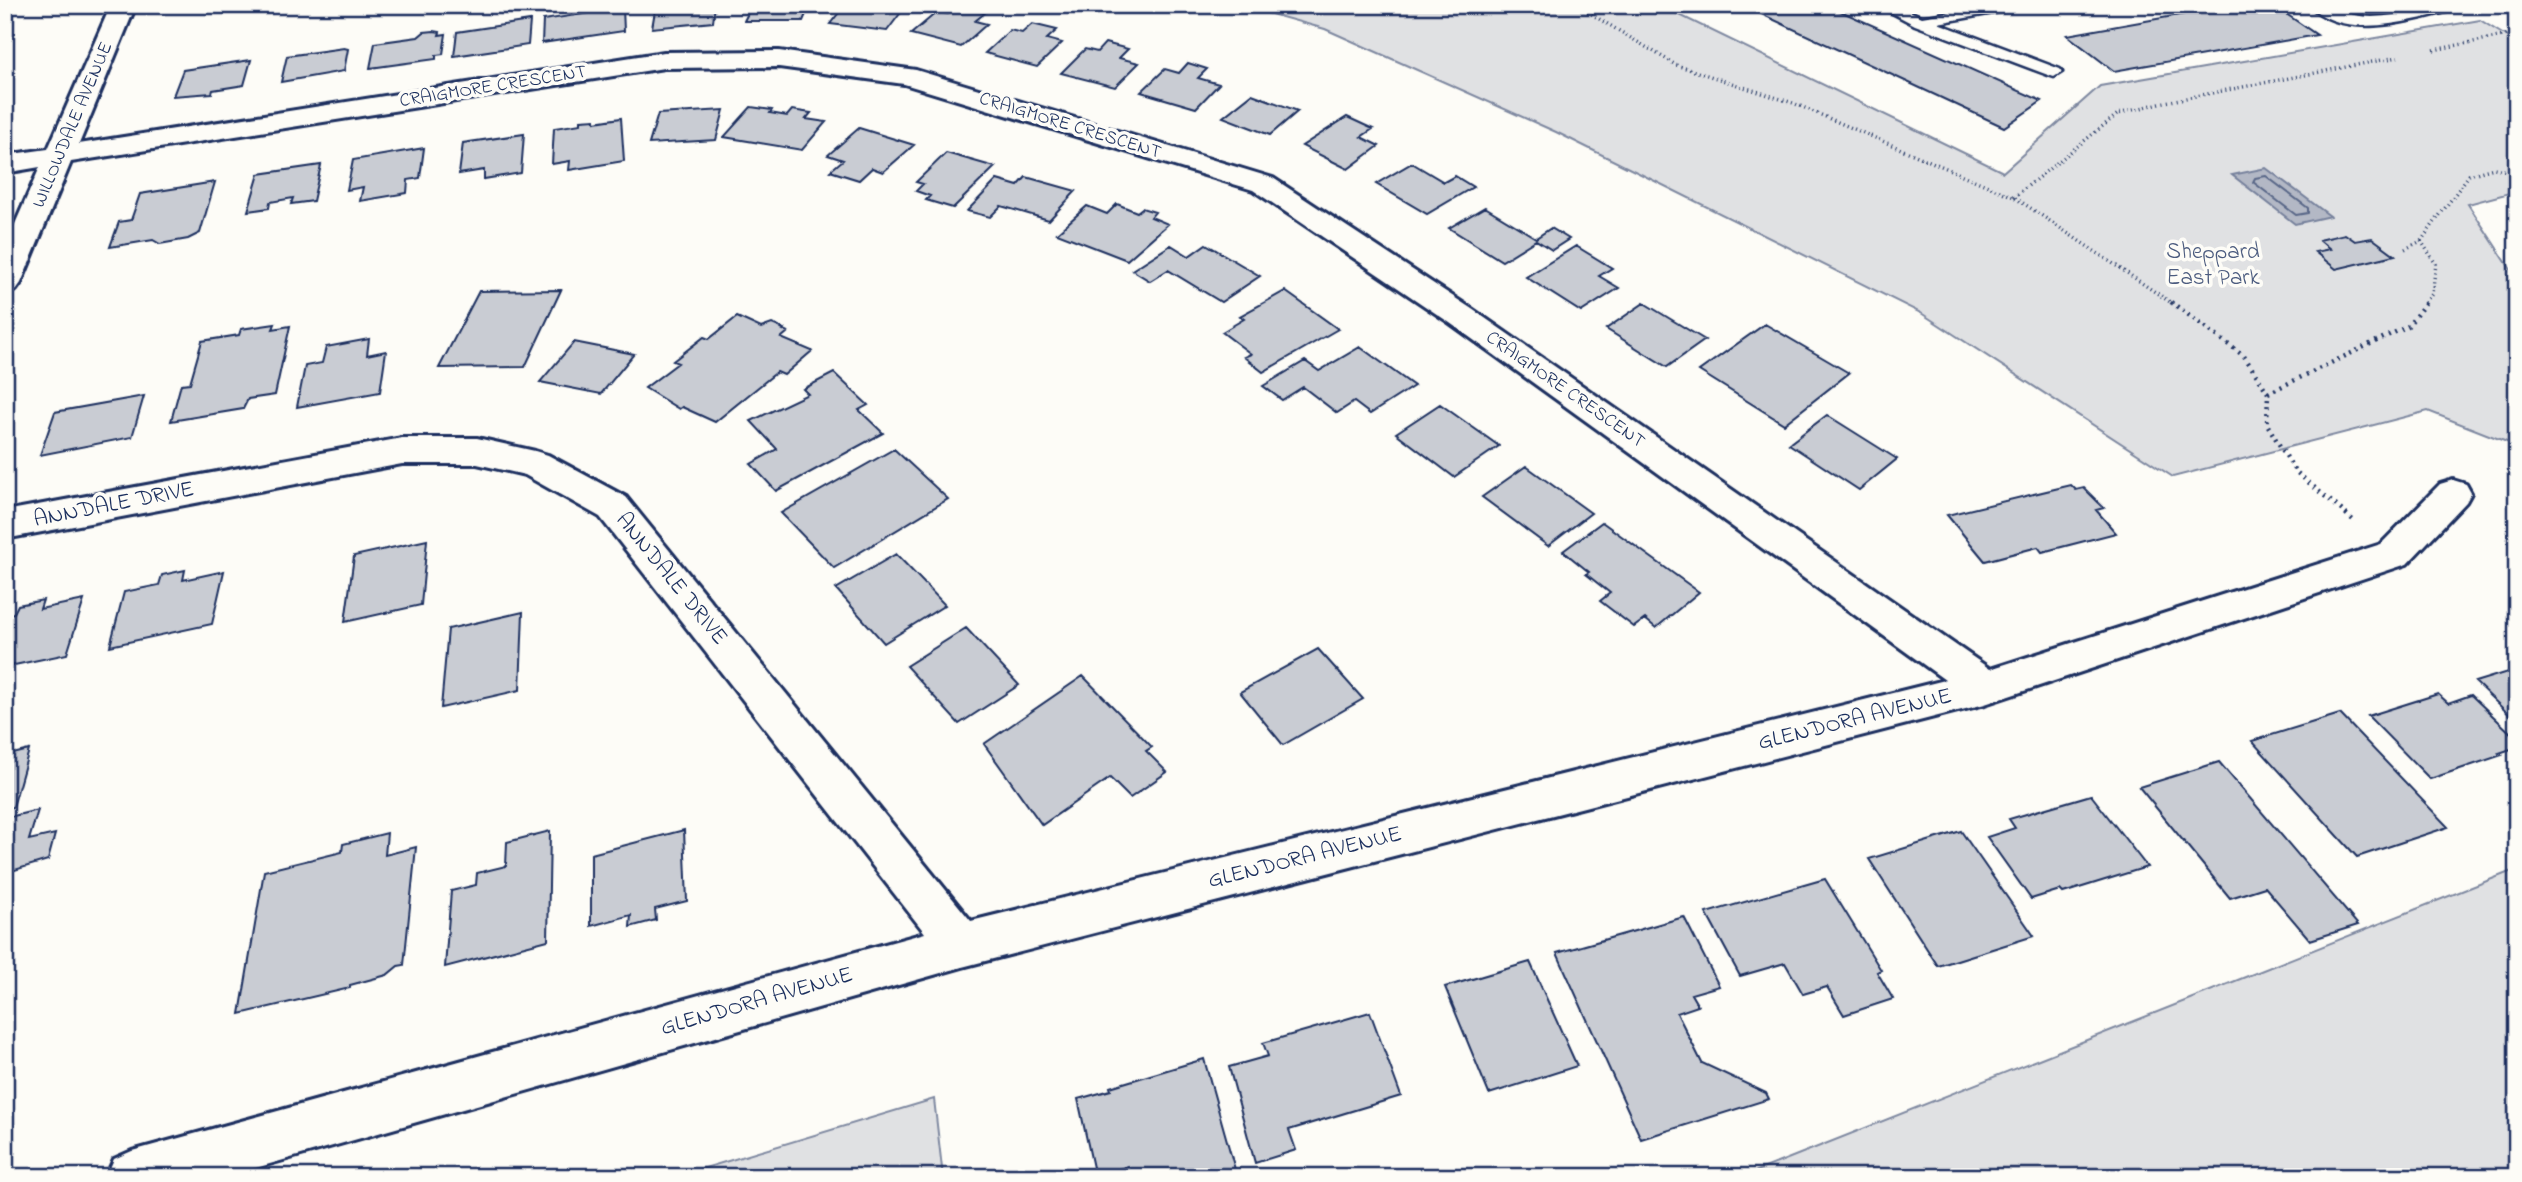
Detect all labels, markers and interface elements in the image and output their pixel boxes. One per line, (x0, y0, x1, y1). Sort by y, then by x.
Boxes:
street label: WILLOWDALE AVENUE (26, 38, 120, 212)
street label: CRAIGMORE CRESCENT (398, 59, 589, 115)
street label: CRAIGMORE CRESCENT (976, 85, 1164, 167)
park label: Sheppard East Park (2166, 236, 2260, 295)
street label: CRAIGMORE CRESCENT (1480, 325, 1650, 455)
street label: ANNDALE DRIVE (31, 473, 197, 537)
street label: ANNDALE DRIVE (607, 505, 735, 653)
street label: GLENDORA AVENUE (1755, 680, 1955, 760)
street label: GLENDORA AVENUE (1205, 818, 1405, 898)
street label: GLENDORA AVENUE (657, 959, 857, 1045)

